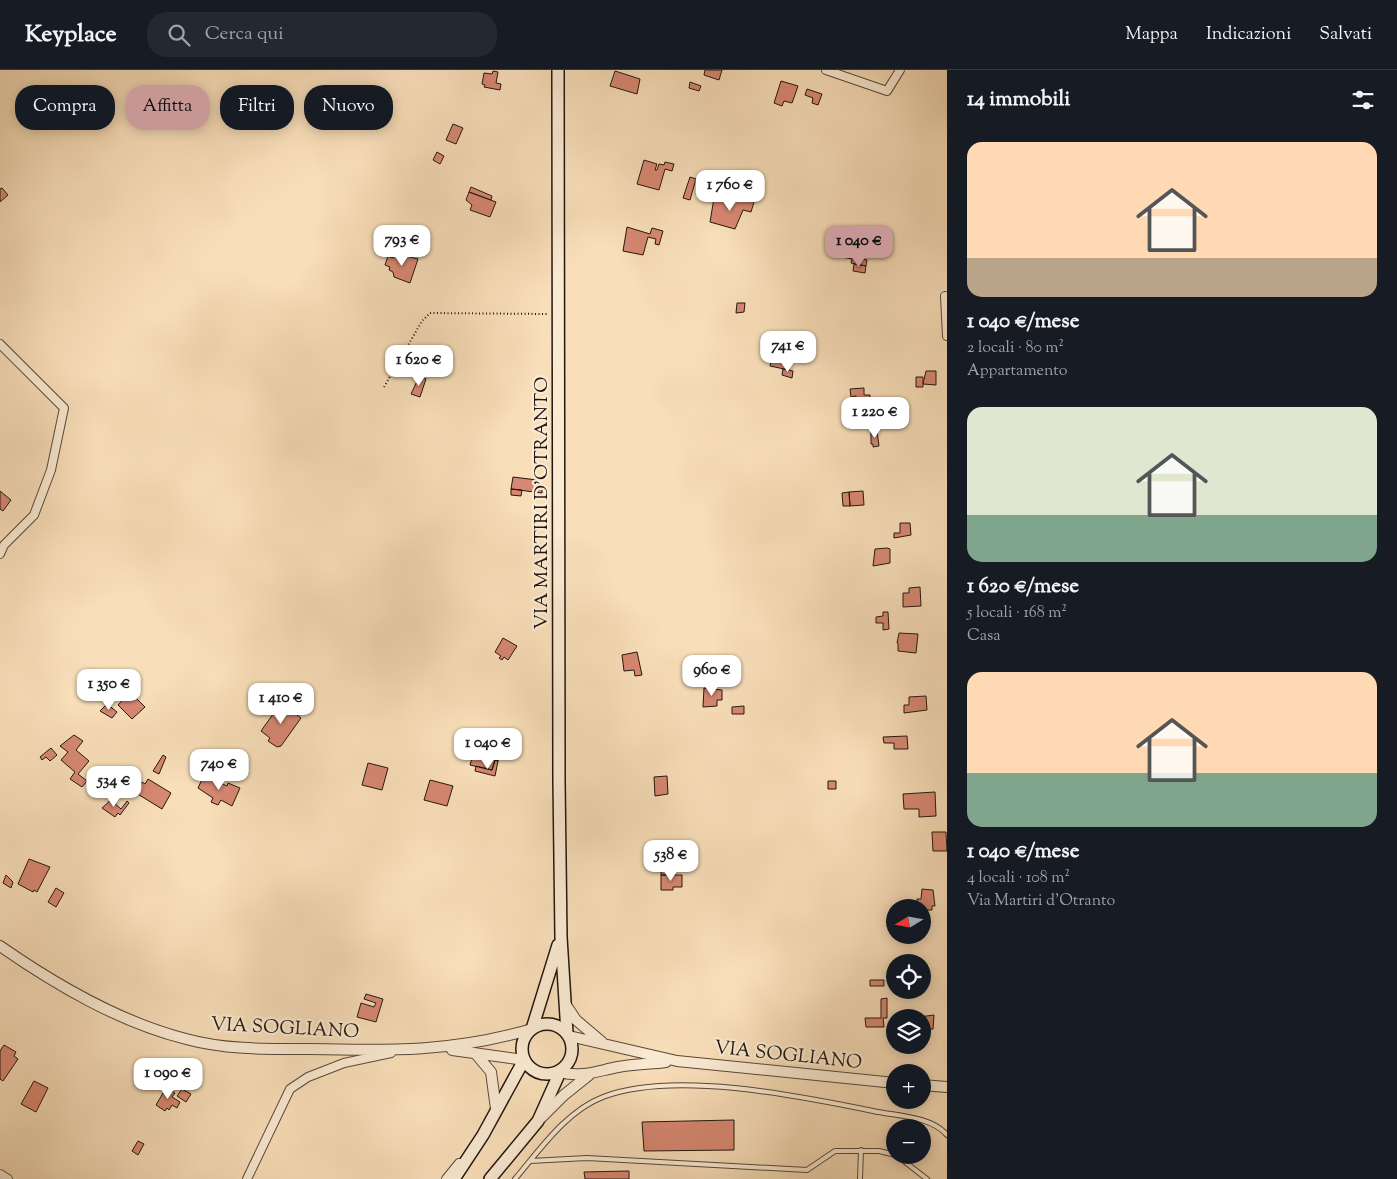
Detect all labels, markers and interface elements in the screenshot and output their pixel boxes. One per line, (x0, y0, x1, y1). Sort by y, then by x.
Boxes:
search box (147, 12, 497, 57)
text: Keyplace (25, 18, 117, 52)
icon: search (165, 21, 193, 49)
text: Cerca qui (205, 21, 284, 48)
text: Mappa (1125, 22, 1178, 48)
text: Indicazioni (1206, 22, 1291, 48)
text: Salvati (1319, 22, 1372, 48)
chip: Compra (15, 85, 115, 130)
chip: Affitta (125, 85, 210, 130)
chip: Filtri (220, 85, 294, 130)
chip: Nuovo (304, 85, 393, 130)
text: 14 immobili (967, 85, 1070, 115)
icon: filters (1349, 86, 1377, 114)
pin: 1 760 € (684, 170, 776, 212)
text: 1 760 € (707, 174, 753, 197)
icon: home (1127, 175, 1217, 265)
pin: 793 € (367, 224, 437, 267)
pin: 1 040 € (813, 226, 905, 268)
text: 793 € (384, 229, 420, 252)
text: 1 040 € (836, 230, 882, 253)
text: 1 040 €/mese (967, 307, 1079, 337)
pin: 741 € (753, 330, 823, 373)
text: 741 € (771, 335, 805, 358)
text: 2 locali · 80 m² (967, 337, 1064, 360)
pin: 1 620 € (373, 344, 465, 387)
text: 1 620 € (396, 349, 442, 372)
text: Appartamento (967, 360, 1067, 383)
street label: VIA MARTIRI D'OTRANTO (529, 377, 556, 629)
pin: 1 220 € (829, 396, 921, 439)
text: 1 220 € (852, 401, 898, 424)
icon: home (1127, 440, 1217, 530)
text: 1 620 €/mese (967, 572, 1079, 602)
text: 5 locali · 168 m² (967, 602, 1067, 625)
text: Casa (967, 625, 1001, 648)
pin: 960 € (677, 654, 747, 697)
text: 960 € (693, 659, 731, 682)
pin: 1 350 € (63, 668, 155, 711)
text: 1 350 € (88, 673, 130, 696)
pin: 1 410 € (235, 682, 327, 725)
text: 1 410 € (259, 687, 303, 710)
icon: home (1127, 705, 1217, 795)
pin: 1 040 € (442, 728, 534, 770)
text: 1 040 € (465, 732, 511, 755)
pin: 740 € (184, 748, 254, 791)
text: 740 € (201, 753, 237, 776)
pin: 534 € (79, 766, 149, 808)
text: 534 € (97, 770, 131, 793)
text: 1 040 €/mese (967, 837, 1079, 867)
pin: 538 € (636, 840, 706, 882)
text: 538 € (654, 844, 688, 867)
text: 4 locali · 108 m² (967, 867, 1070, 890)
text: Via Martiri d'Otranto (967, 890, 1115, 913)
north arrow (886, 899, 931, 944)
map controls (886, 899, 931, 1164)
button: locate (886, 954, 931, 999)
button: layers (886, 1009, 931, 1054)
street label: VIA SOGLIANO (210, 1012, 360, 1046)
street label: VIA SOGLIANO (713, 1035, 863, 1077)
pin: 1 090 € (122, 1058, 214, 1100)
text: 1 090 € (145, 1062, 191, 1085)
button: + (886, 1064, 931, 1109)
button: − (886, 1119, 931, 1164)

